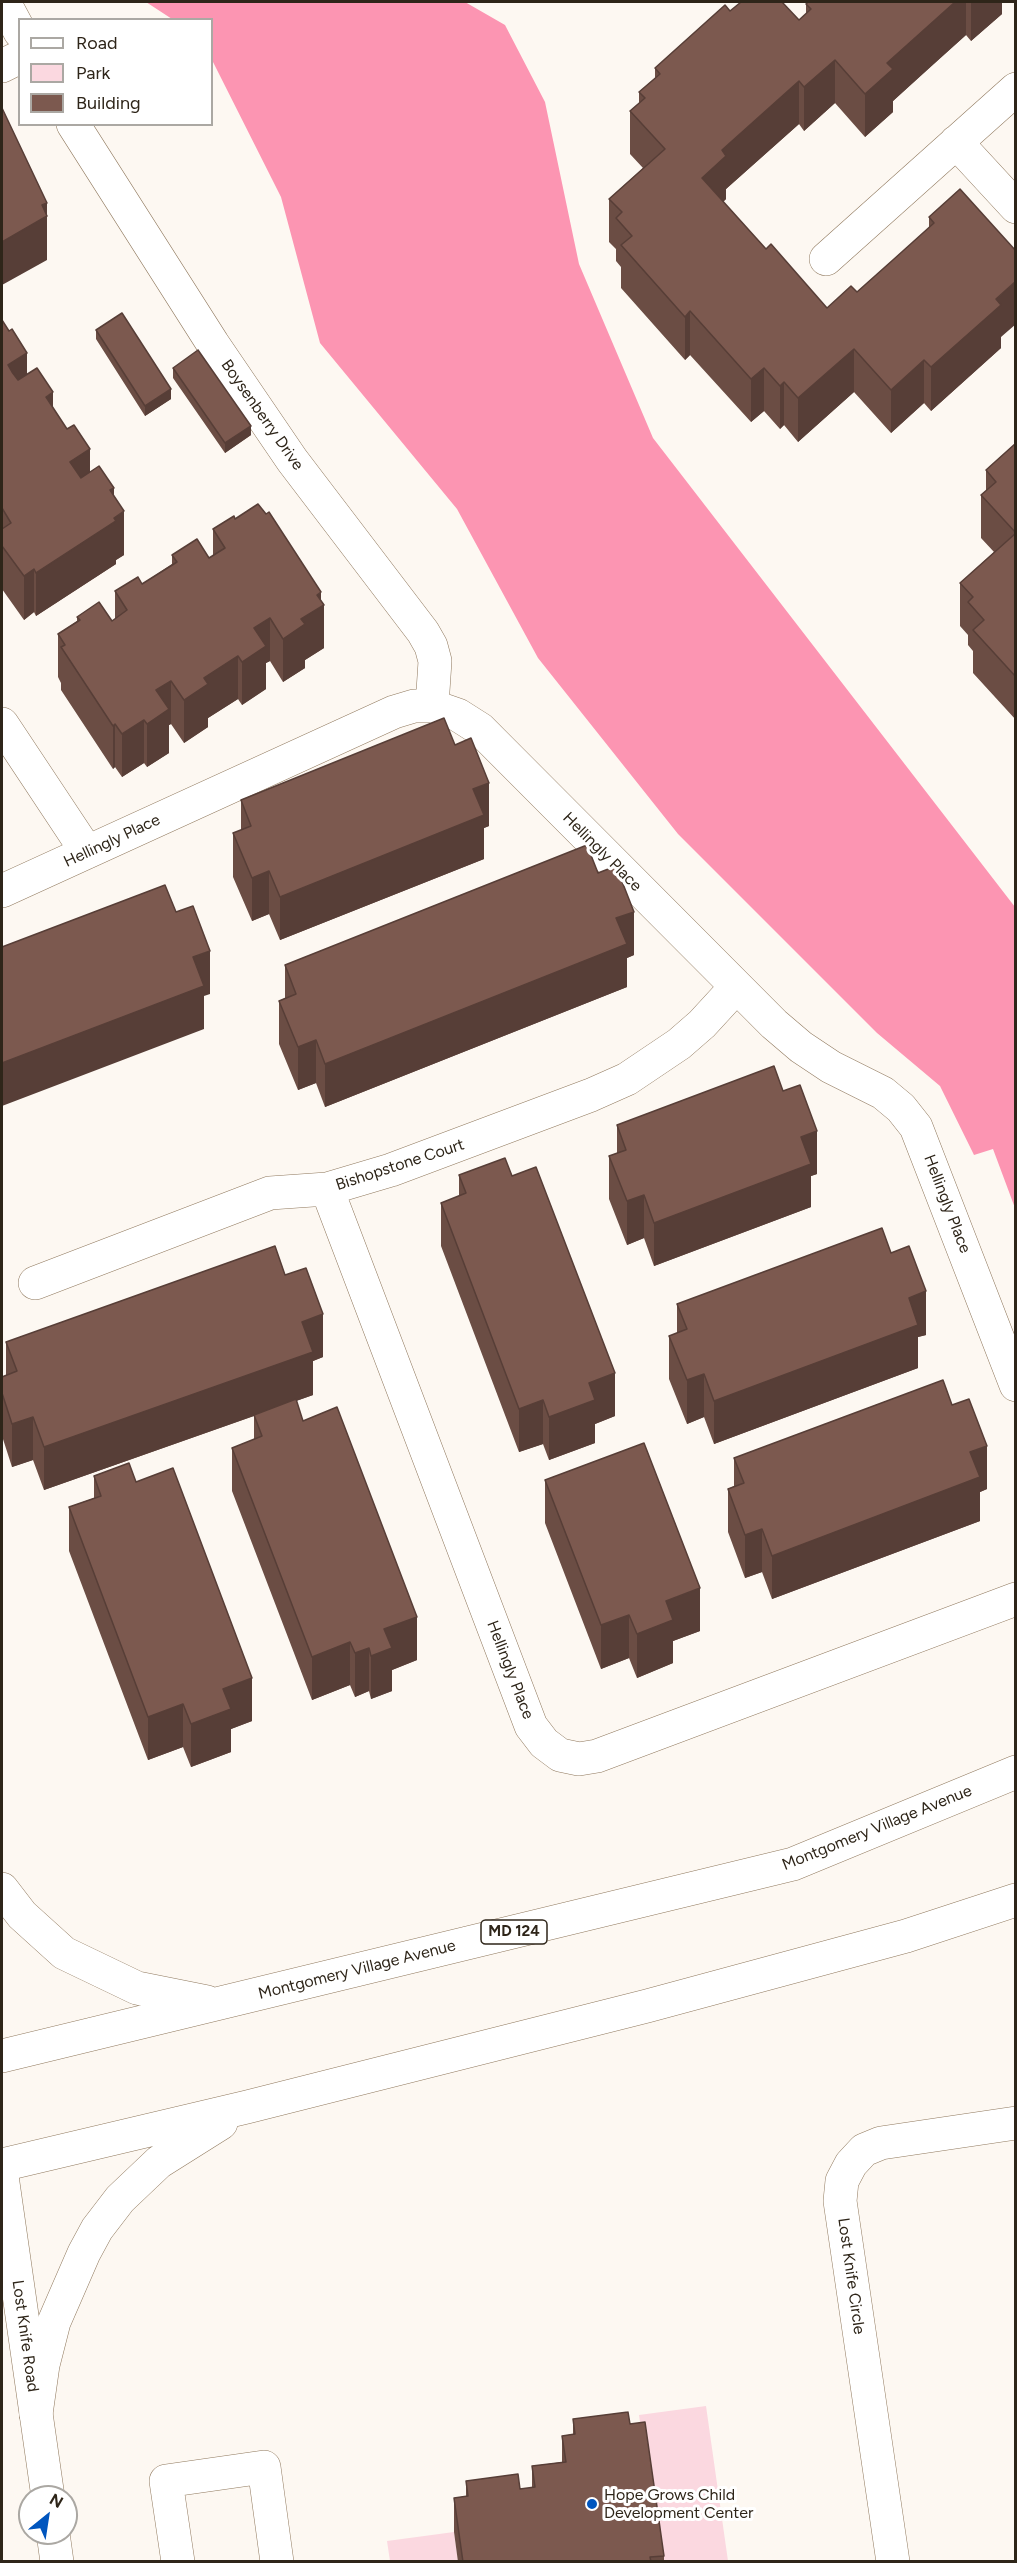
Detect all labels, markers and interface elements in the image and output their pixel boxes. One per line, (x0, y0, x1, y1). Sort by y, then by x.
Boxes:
legend (18, 18, 213, 126)
text: Road (76, 32, 117, 54)
text: Park (76, 62, 110, 84)
text: Building (76, 92, 141, 114)
street label: Boysenberry Drive (217, 356, 307, 474)
street label: Hellingly Place (558, 808, 646, 896)
street label: Hellingly Place (61, 810, 163, 872)
street label: Bishopstone Court (333, 1135, 467, 1195)
street label: Hellingly Place (919, 1152, 975, 1256)
street label: Hellingly Place (482, 1618, 538, 1722)
street label: Montgomery Village Avenue (779, 1781, 975, 1875)
road number: MD 124 (481, 1920, 547, 1944)
street label: Montgomery Village Avenue (256, 1936, 458, 2004)
street label: Lost Knife Circle (833, 2216, 869, 2336)
street label: Lost Knife Road (8, 2279, 42, 2393)
north arrow (18, 2485, 78, 2545)
place label: Hope Grows Child Development Center (604, 2485, 753, 2523)
text: N (46, 2489, 66, 2512)
marker: Hope Grows Child Development Center (585, 2497, 599, 2511)

